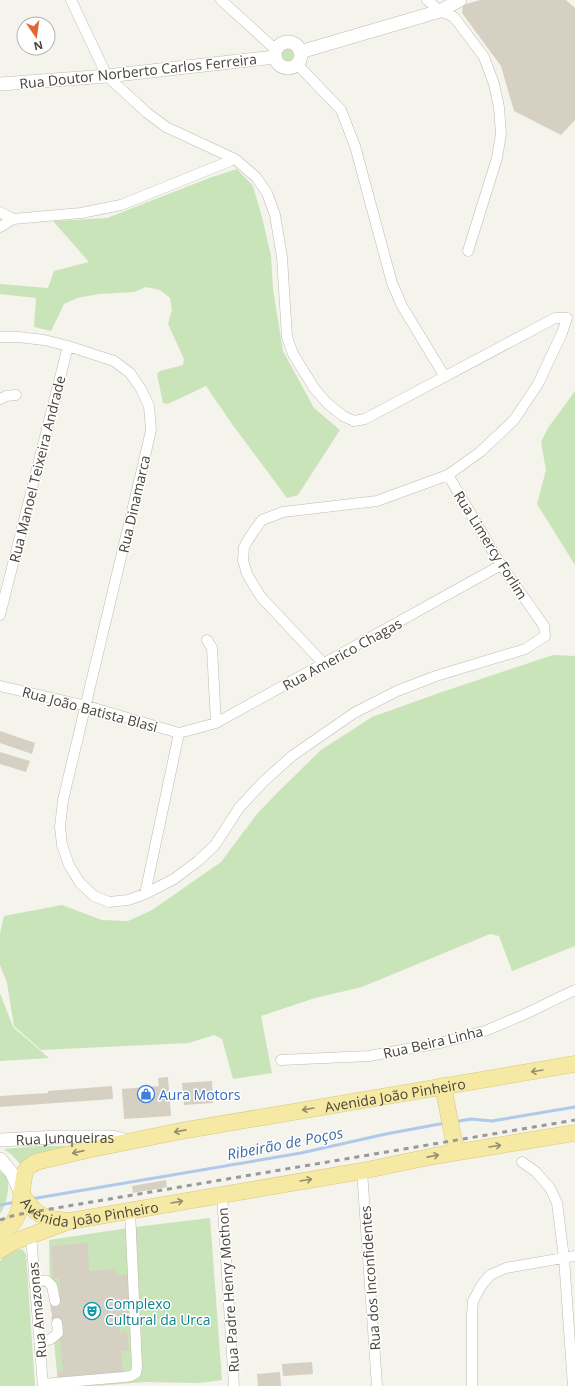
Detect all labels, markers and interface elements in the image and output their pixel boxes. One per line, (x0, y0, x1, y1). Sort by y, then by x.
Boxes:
north arrow (16, 16, 56, 56)
text: N (32, 38, 44, 55)
street label: Rua Doutor Norberto Carlos Ferreira (18, 49, 258, 93)
street label: Rua Manoel Teixeira Andrade (5, 373, 69, 564)
street label: Rua Dinamarca (114, 453, 154, 555)
street label: Rua Limercy Forlim (450, 487, 532, 603)
street label: Rua Americo Chagas (279, 613, 405, 695)
street label: Rua João Batista Blasi (20, 682, 160, 736)
street label: Rua Beira Linha (381, 1021, 485, 1063)
one-way arrow (530, 1067, 543, 1075)
street label: Avenida João Pinheiro (323, 1073, 467, 1116)
shop icon: Aura Motors (136, 1084, 156, 1104)
place label: Aura Motors (159, 1085, 241, 1104)
one-way arrow (302, 1105, 315, 1113)
water label: Ribeirão de Poços (225, 1122, 345, 1164)
one-way arrow (174, 1127, 187, 1135)
street label: Rua Junqueiras (15, 1128, 114, 1149)
one-way arrow (488, 1142, 501, 1150)
one-way arrow (71, 1149, 84, 1156)
one-way arrow (427, 1152, 440, 1160)
one-way arrow (299, 1176, 312, 1184)
street label: Avenida João Pinheiro (17, 1193, 160, 1231)
one-way arrow (171, 1197, 184, 1205)
street label: Rua dos Inconfidentes (355, 1205, 385, 1351)
street label: Rua Padre Henry Mothon (213, 1207, 243, 1373)
street label: Rua Amazonas (23, 1261, 51, 1359)
place label: Complexo Cultural da Urca (105, 1294, 211, 1329)
theatre icon: Complexo Cultural da Urca (82, 1301, 102, 1321)

